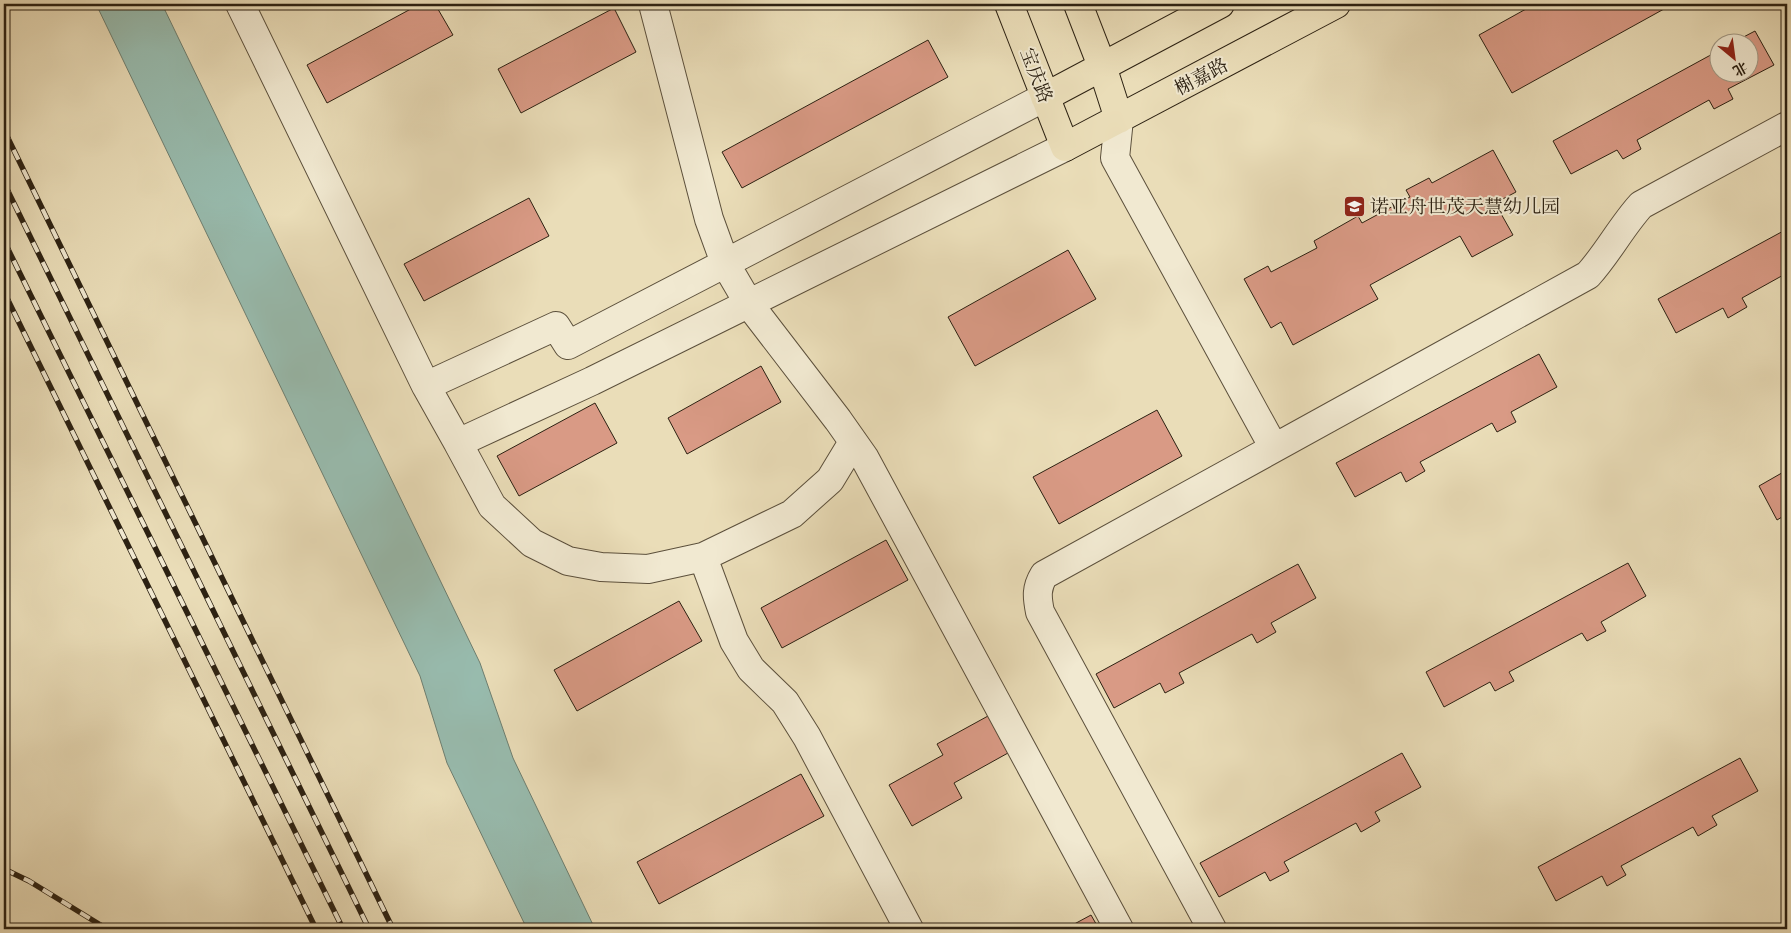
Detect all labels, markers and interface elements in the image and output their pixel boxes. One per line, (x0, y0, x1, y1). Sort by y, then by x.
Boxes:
north arrow (1708, 32, 1758, 82)
street label: 宝庆路 (1012, 44, 1057, 107)
street label: 榭嘉路 (1171, 53, 1234, 104)
text: 北 (1728, 55, 1750, 80)
school or university icon: 诺亚舟世茂天慧幼儿园 (1342, 194, 1366, 218)
place label: 诺亚舟世茂天慧幼儿园 (1370, 195, 1560, 222)

